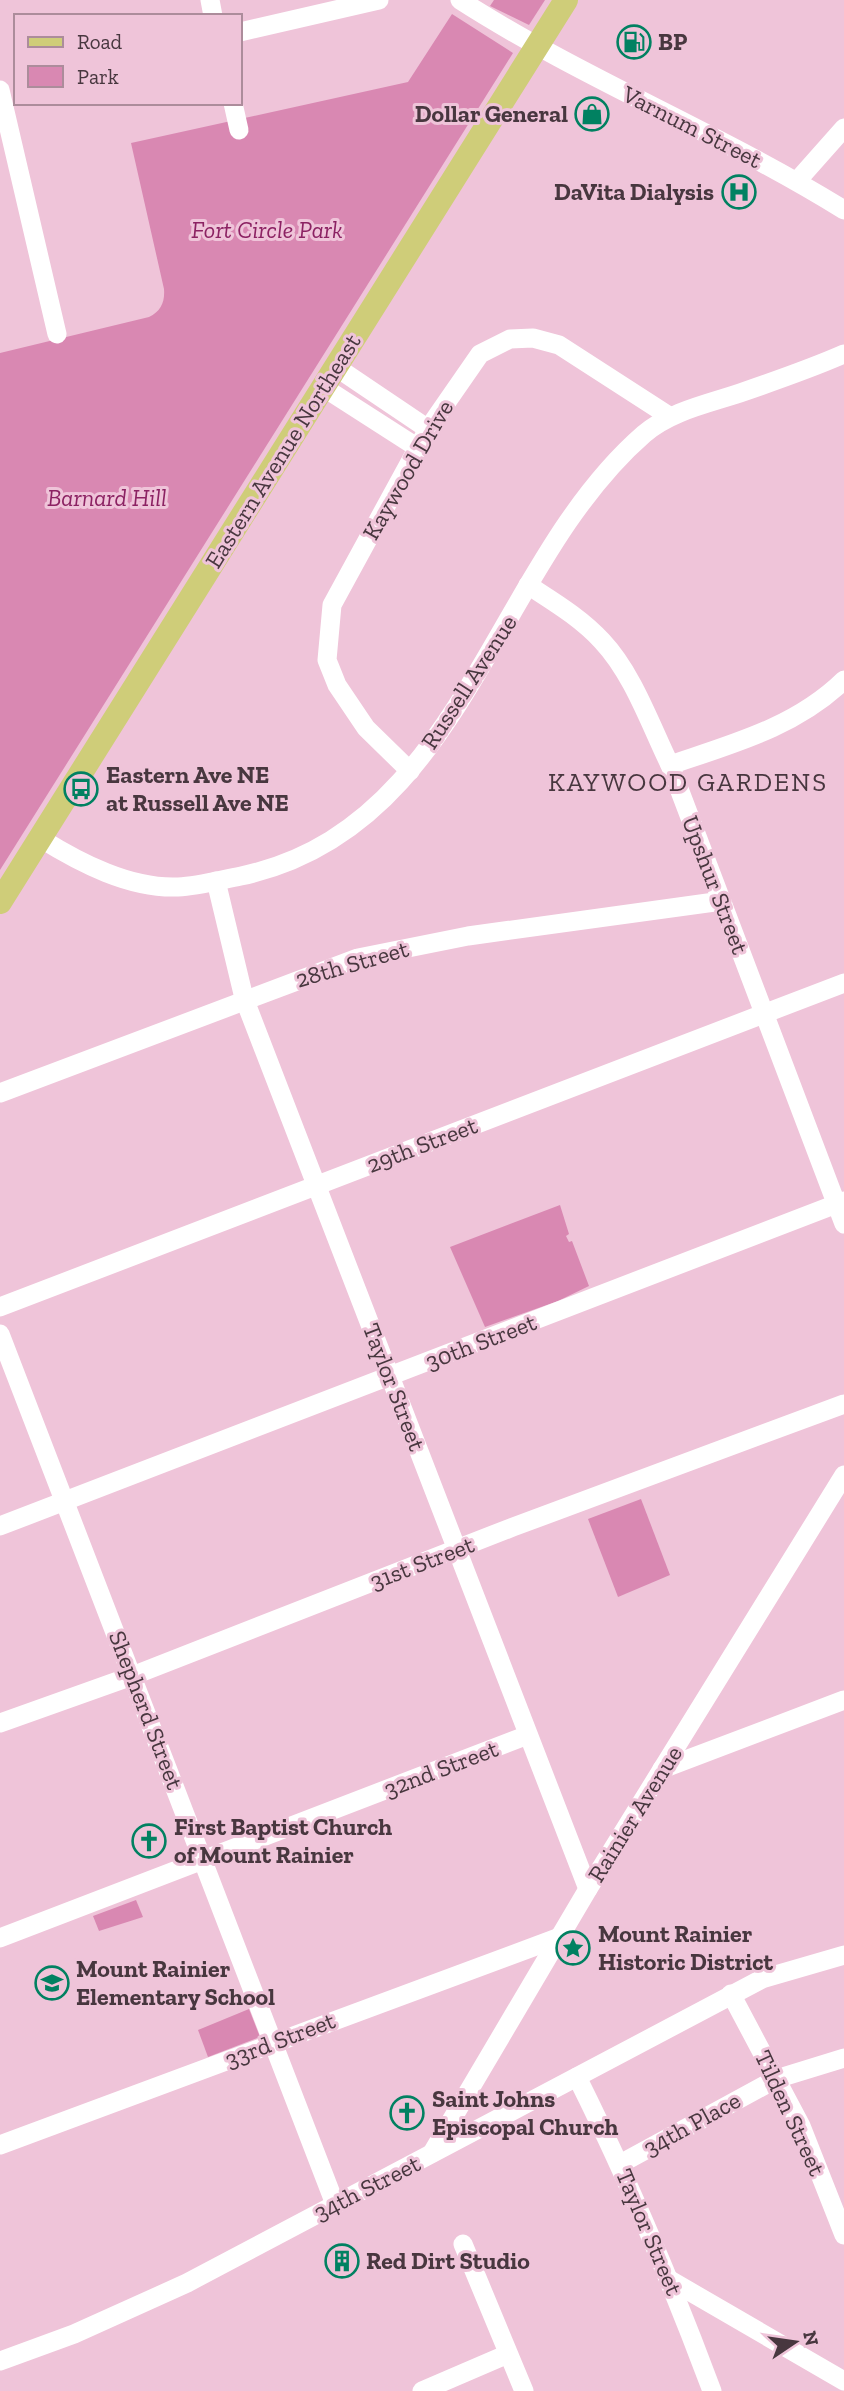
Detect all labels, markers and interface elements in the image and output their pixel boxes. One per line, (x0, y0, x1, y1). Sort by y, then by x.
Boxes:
legend (14, 14, 242, 105)
fuel station icon: BP (615, 23, 653, 61)
place label: BP (658, 27, 688, 56)
text: Road (77, 29, 123, 54)
text: Park (77, 64, 119, 89)
street label: Varnum Street (617, 79, 767, 174)
shop icon: Dollar General (573, 95, 611, 133)
place label: Dollar General (415, 99, 568, 128)
hospital icon: DaVita Dialysis (720, 173, 758, 211)
place label: DaVita Dialysis (554, 177, 714, 206)
park label: Fort Circle Park (191, 215, 343, 244)
street label: Eastern Avenue Northeast (199, 328, 367, 573)
street label: Kaywood Drive (356, 395, 459, 545)
park label: Barnard Hill (47, 483, 167, 512)
street label: Russell Avenue (414, 609, 523, 754)
place label: Eastern Ave NE at Russell Ave NE (106, 760, 289, 817)
district label: KAYWOOD GARDENS (548, 766, 828, 798)
bus stop icon: Eastern Ave NE at Russell Ave NE (62, 770, 100, 808)
street label: Upshur Street (676, 812, 755, 958)
street label: 28th Street (292, 934, 412, 993)
street label: 29th Street (363, 1110, 481, 1179)
street label: 30th Street (421, 1307, 540, 1376)
street label: Taylor Street (357, 1319, 432, 1455)
street label: 31st Street (366, 1529, 478, 1596)
street label: Shepherd Street (103, 1626, 190, 1793)
street label: 32nd Street (380, 1734, 502, 1804)
street label: Rainier Avenue (581, 1740, 688, 1887)
place label: First Baptist Church of Mount Rainier (174, 1812, 392, 1869)
church icon: First Baptist Church of Mount Rainier (130, 1822, 168, 1860)
place label: Mount Rainier Historic District (598, 1919, 774, 1976)
place icon: Mount Rainier Historic District (554, 1929, 592, 1967)
place label: Mount Rainier Elementary School (76, 1954, 275, 2011)
school or university icon: Mount Rainier Elementary School (33, 1964, 71, 2002)
street label: 33rd Street (221, 2005, 339, 2074)
street label: Tilden Street (749, 2046, 832, 2180)
place label: Saint Johns Episcopal Church (432, 2084, 618, 2141)
street label: 34th Place (638, 2085, 745, 2162)
church icon: Saint Johns Episcopal Church (388, 2094, 426, 2132)
street label: 34th Street (309, 2148, 425, 2227)
street label: Taylor Street (610, 2164, 689, 2299)
building icon: Red Dirt Studio (323, 2242, 361, 2280)
place label: Red Dirt Studio (366, 2246, 530, 2275)
north arrow (760, 2307, 830, 2377)
text: N (798, 2329, 824, 2348)

